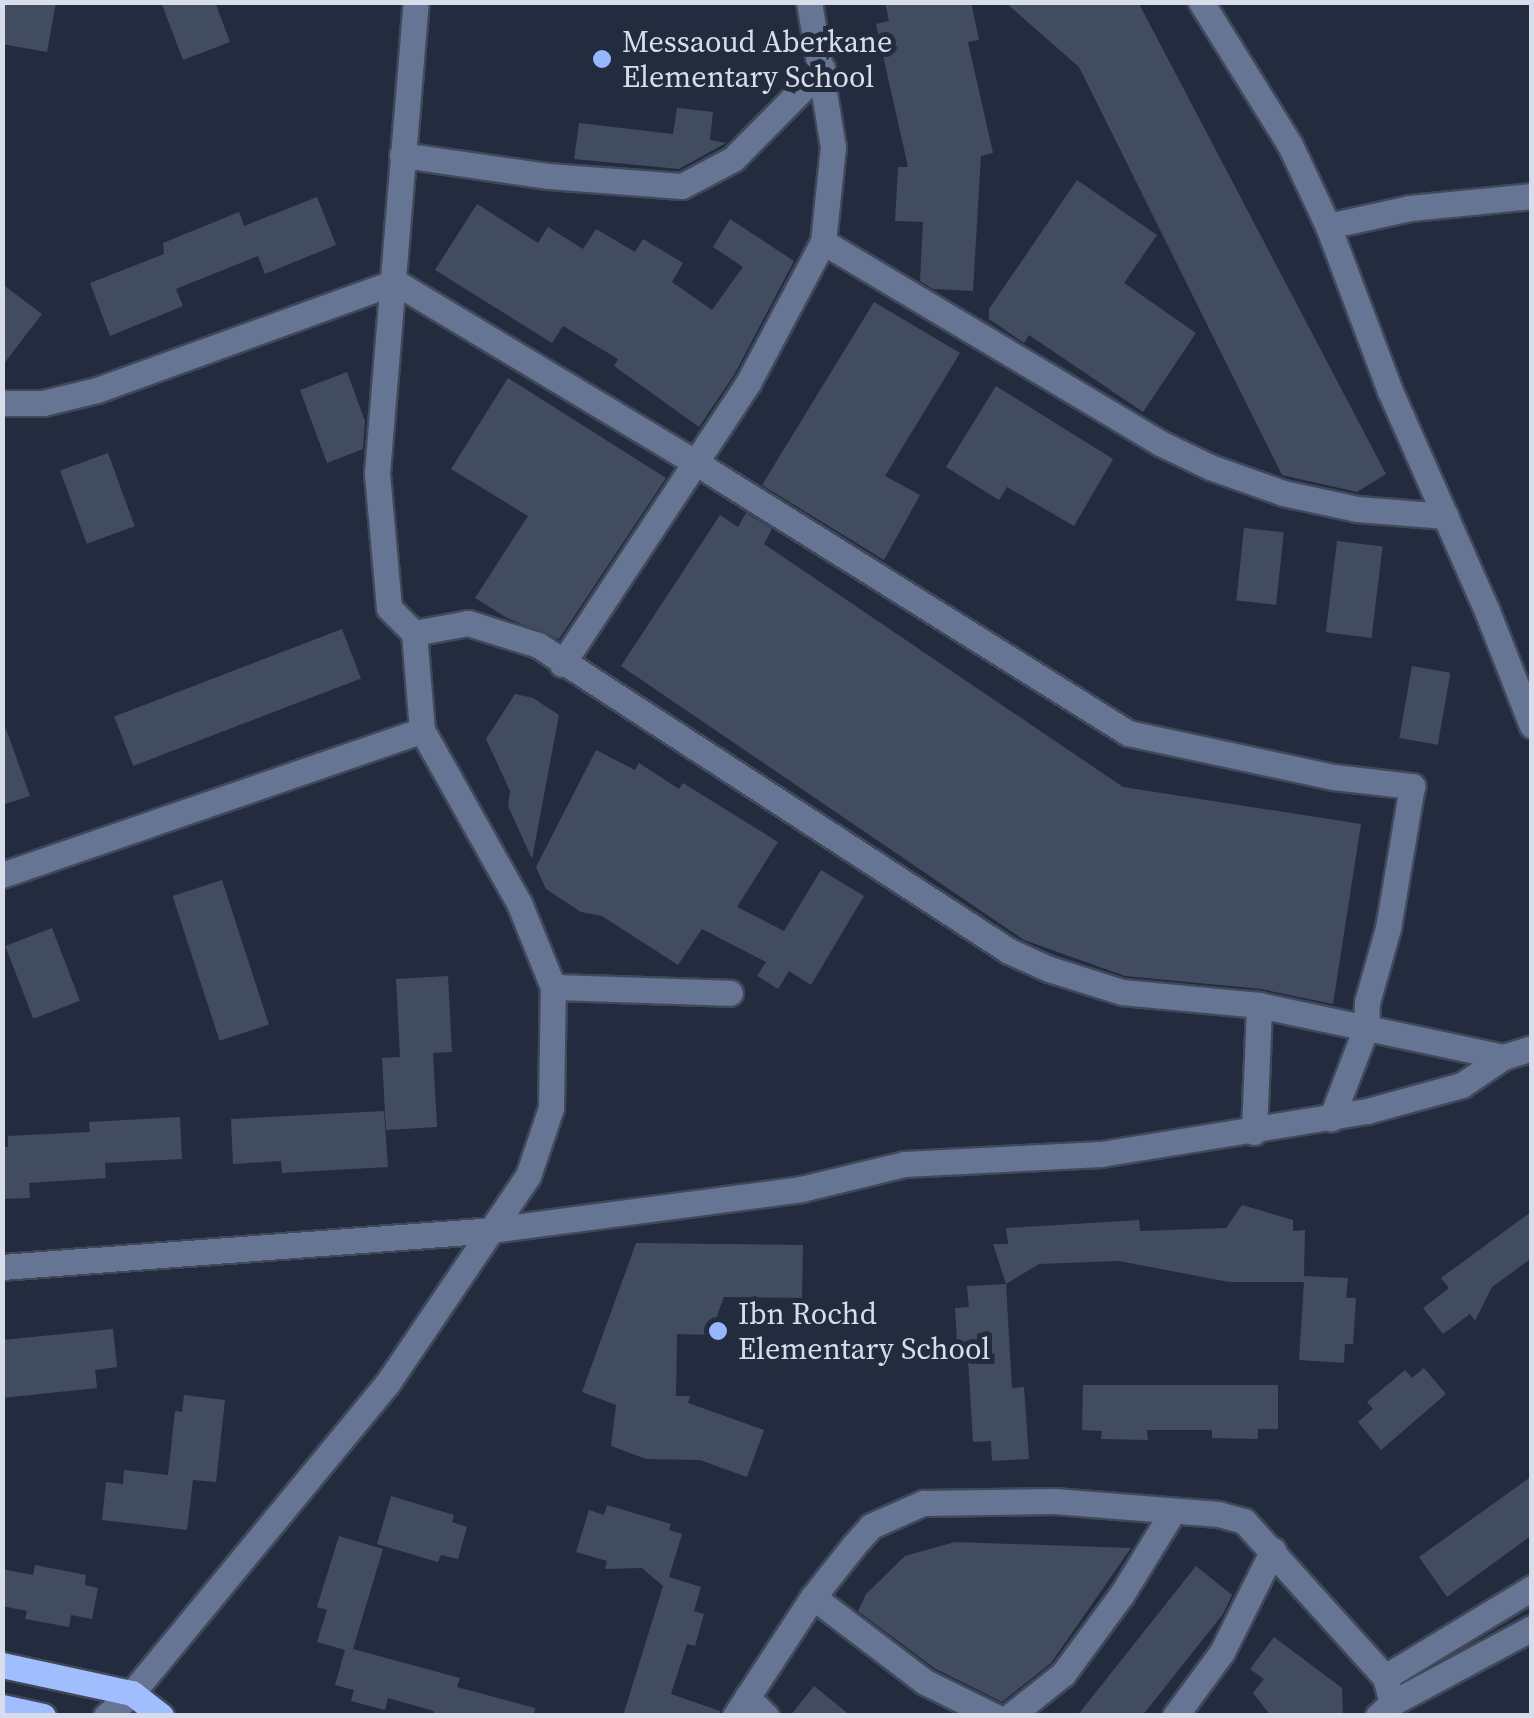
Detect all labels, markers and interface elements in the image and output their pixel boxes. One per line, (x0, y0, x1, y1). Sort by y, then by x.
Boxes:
place label: Messaoud Aberkane Elementary School (622, 24, 892, 94)
marker: Messaoud Aberkane Elementary School (591, 48, 613, 70)
place label: Ibn Rochd Elementary School (738, 1296, 990, 1366)
marker: Ibn Rochd Elementary School (707, 1320, 729, 1342)

